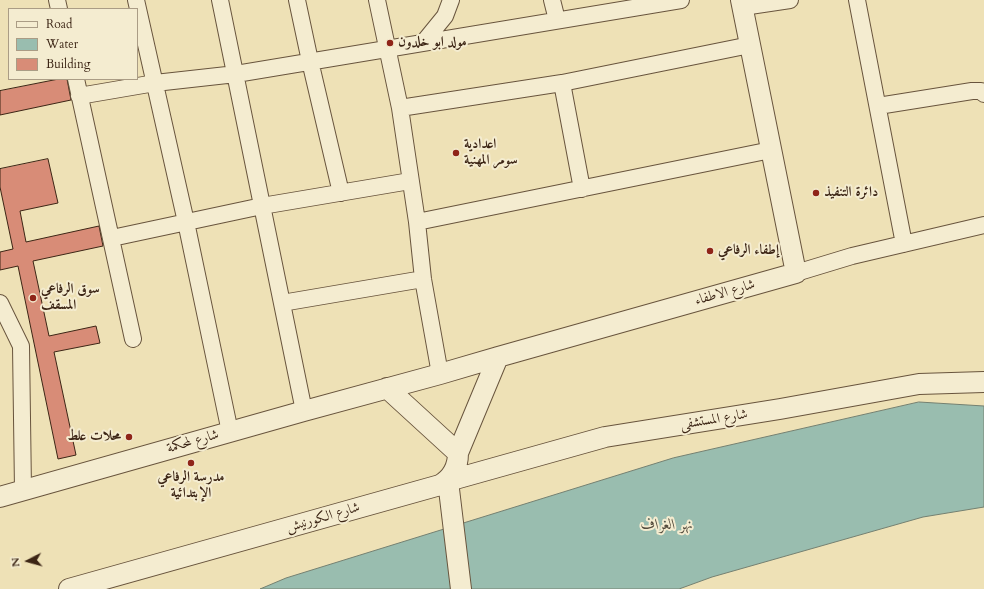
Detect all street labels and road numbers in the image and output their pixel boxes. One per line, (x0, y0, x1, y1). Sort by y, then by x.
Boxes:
street label: شارع الاطفاء (693, 276, 757, 310)
street label: شارع المستشفى (679, 406, 749, 434)
street label: شارع لمحكمة (165, 427, 221, 457)
street label: شارع الكورنيش (284, 499, 362, 537)

